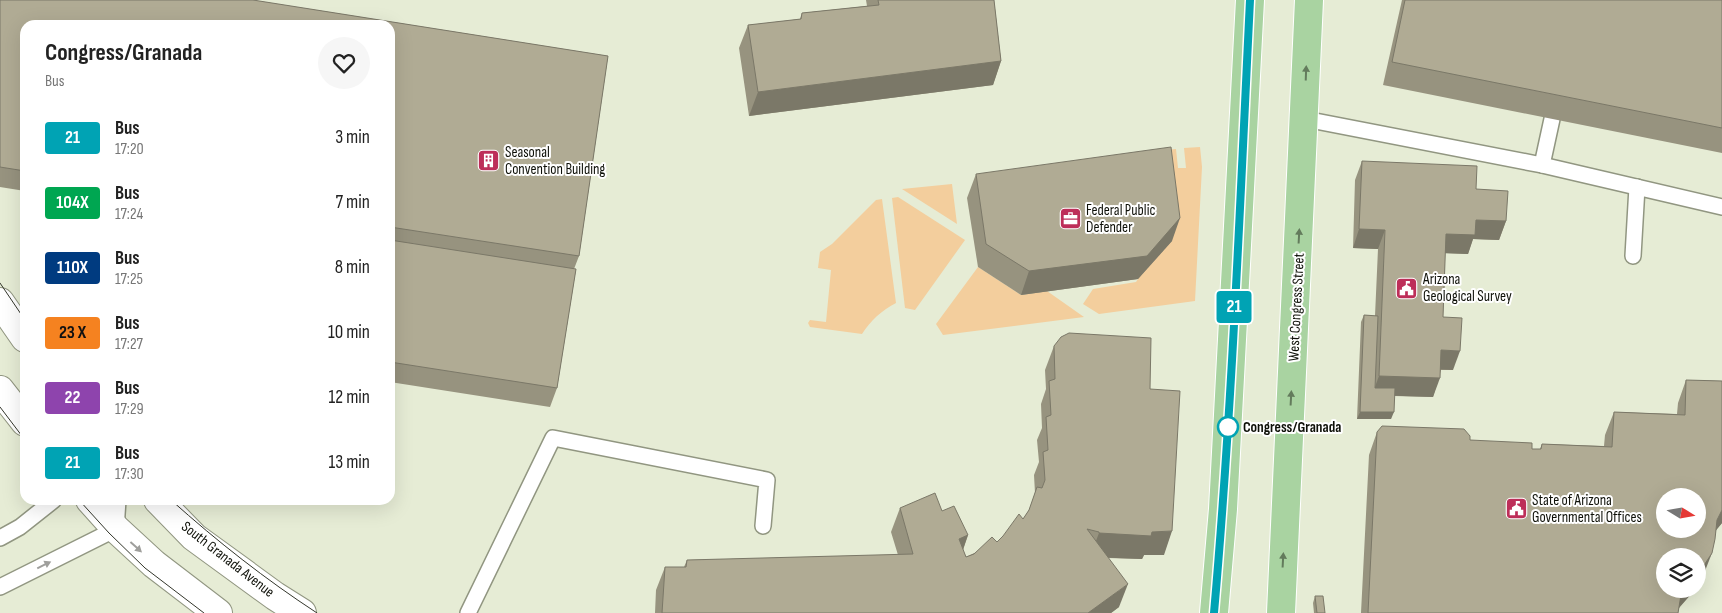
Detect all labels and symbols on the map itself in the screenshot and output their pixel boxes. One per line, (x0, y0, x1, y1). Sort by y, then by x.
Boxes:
one-way arrow (1303, 65, 1311, 81)
place label: Seasonal Convention Building (505, 143, 605, 179)
building icon: Seasonal Convention Building (477, 149, 501, 173)
place label: Federal Public Defender (1086, 201, 1156, 237)
office icon: Federal Public Defender (1058, 207, 1082, 231)
one-way arrow (1295, 228, 1303, 244)
street label: West Congress Street (1284, 252, 1309, 362)
place label: Arizona Geological Survey (1422, 270, 1512, 306)
public building icon: Arizona Geological Survey (1395, 276, 1419, 300)
line badge: 21 (1212, 291, 1256, 323)
one-way arrow (1288, 390, 1296, 406)
marker: Congress/Granada (1217, 416, 1239, 438)
place label: Congress/Granada (1243, 418, 1341, 437)
north arrow (1656, 488, 1706, 538)
place label: State of Arizona Governmental Offices (1532, 491, 1642, 527)
public building icon: State of Arizona Governmental Offices (1504, 497, 1528, 521)
street label: South Granada Avenue (177, 517, 278, 602)
one-way arrow (130, 541, 142, 553)
one-way arrow (1280, 552, 1288, 568)
one-way arrow (36, 561, 51, 569)

